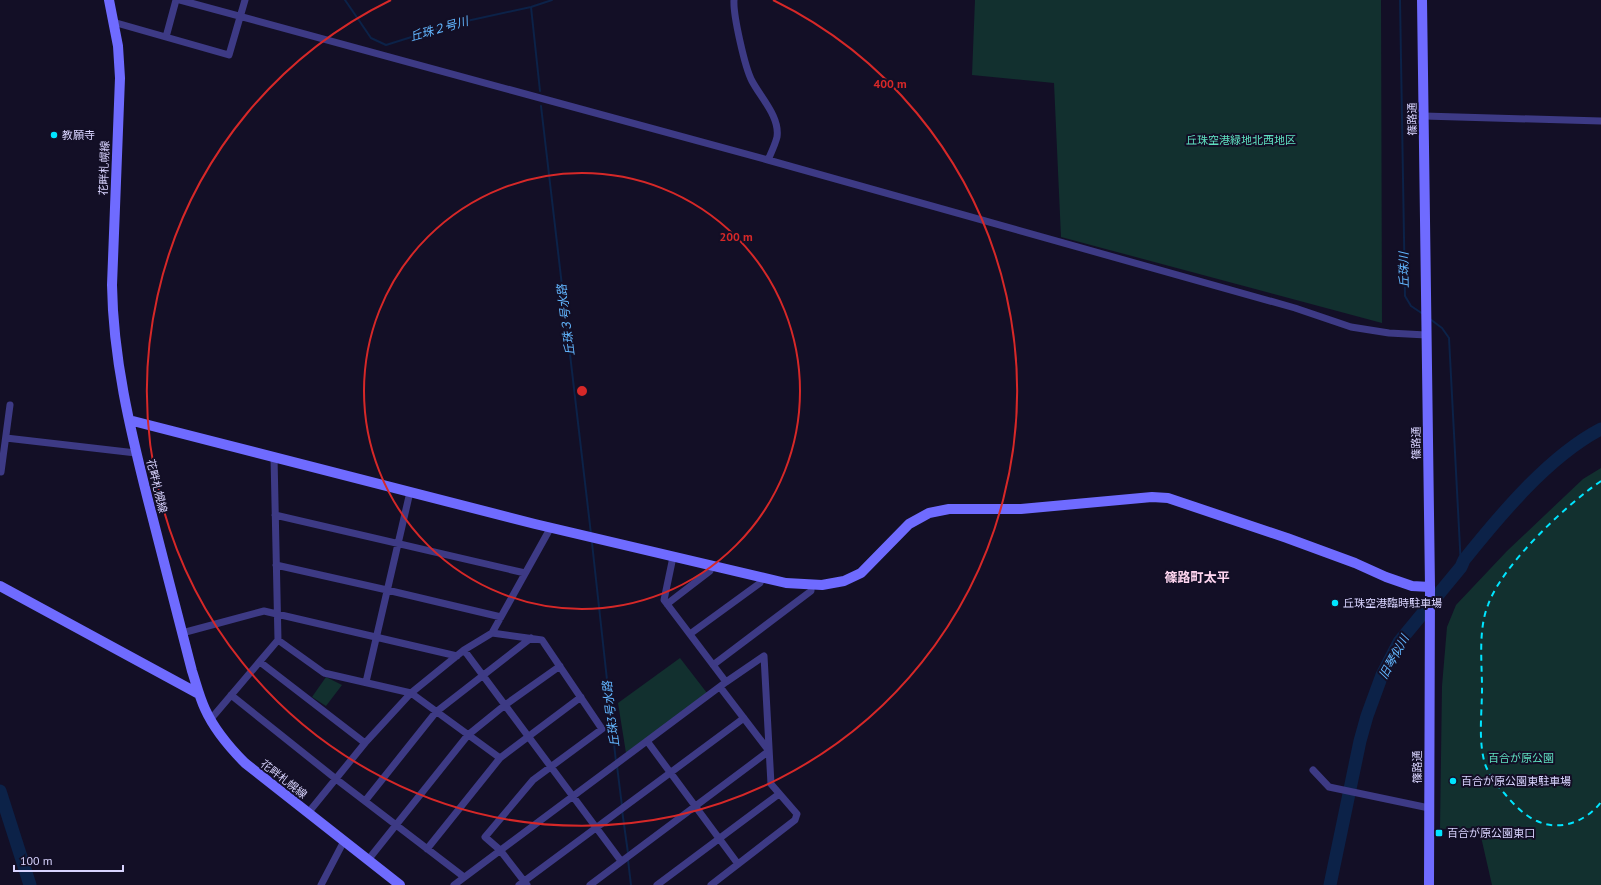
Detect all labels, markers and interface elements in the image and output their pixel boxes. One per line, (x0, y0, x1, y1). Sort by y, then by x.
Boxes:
water label: 丘珠２号川 (408, 12, 472, 44)
text: 400 m (873, 76, 907, 91)
street label: 篠路通 (1405, 102, 1419, 136)
place label: 教願寺 (62, 128, 95, 142)
marker: 教願寺 (49, 130, 59, 140)
park label: 丘珠空港緑地北西地区 (1186, 133, 1296, 147)
street label: 花畔札幌線 (96, 140, 112, 196)
text: 200 m (719, 229, 753, 244)
water label: 丘珠川 (1396, 250, 1411, 288)
water label: 丘珠３号水路 (554, 282, 577, 357)
centre of rings (575, 384, 589, 398)
street label: 篠路通 (1409, 426, 1423, 460)
street label: 花畔札幌線 (144, 458, 170, 514)
district label: 篠路町太平 (1164, 569, 1230, 586)
place label: 丘珠空港臨時駐車場 (1343, 596, 1442, 610)
marker: 丘珠空港臨時駐車場 (1330, 598, 1340, 608)
water label: 旧琴似川 (1375, 630, 1413, 681)
water label: 丘珠3号水路 (599, 679, 622, 748)
street label: 篠路通 (1410, 751, 1424, 784)
park label: 百合が原公園 (1488, 751, 1554, 765)
street label: 花畔札幌線 (258, 757, 310, 801)
place label: 百合が原公園東駐車場 (1461, 774, 1571, 788)
marker: 百合が原公園東駐車場 (1448, 776, 1458, 786)
place label: 百合が原公園東口 (1447, 826, 1535, 840)
marker: 百合が原公園東口 (1434, 828, 1444, 838)
scale bar (14, 847, 123, 873)
text: 100 m (20, 853, 53, 868)

